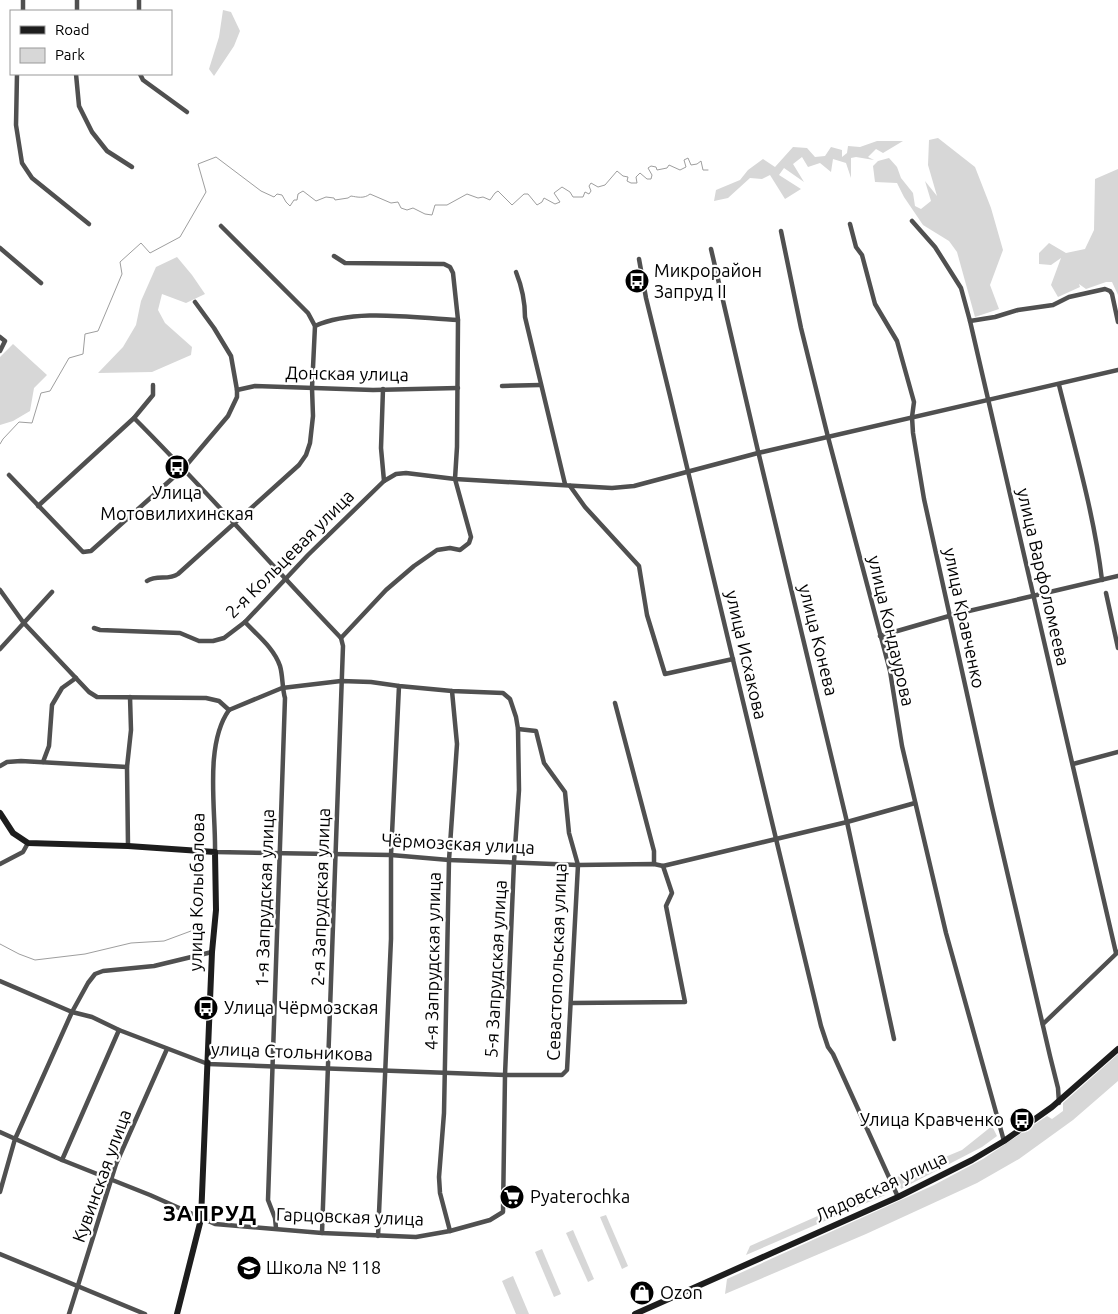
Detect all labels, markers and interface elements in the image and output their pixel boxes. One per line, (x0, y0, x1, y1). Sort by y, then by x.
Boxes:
legend (10, 10, 172, 75)
text: Road (55, 21, 90, 38)
text: Park (55, 46, 85, 63)
place label: Микрорайон Запруд II (654, 260, 762, 301)
bus stop icon: Микрорайон Запруд II (624, 268, 650, 294)
street label: Донская улица (285, 362, 409, 384)
bus stop icon: Улица Мотовилихинская (164, 454, 190, 480)
place label: Улица Мотовилихинская (100, 482, 254, 523)
street label: 2-я Кольцевая улица (221, 485, 358, 622)
street label: улица Варфоломеева (1014, 486, 1074, 668)
street label: улица Кравченко (940, 546, 990, 690)
street label: улица Кондаурова (865, 554, 919, 708)
street label: улица Конева (795, 582, 843, 698)
street label: улица Исхакова (722, 588, 772, 721)
street label: 2-я Запрудская улица (307, 808, 333, 986)
street label: 1-я Запрудская улица (251, 809, 277, 987)
street label: улица Колыбалова (185, 813, 207, 971)
street label: Чёрмозская улица (381, 829, 535, 857)
street label: Севастопольская улица (543, 863, 569, 1061)
street label: 4-я Запрудская улица (420, 872, 444, 1050)
street label: 5-я Запрудская улица (480, 879, 510, 1058)
bus stop icon: Улица Чёрмозская (193, 995, 219, 1021)
place label: Улица Чёрмозская (224, 997, 378, 1017)
street label: улица Стольникова (211, 1038, 373, 1064)
street label: Кувинская улица (68, 1106, 134, 1245)
bus stop icon: Улица Кравченко (1009, 1107, 1035, 1133)
place label: Улица Кравченко (860, 1109, 1004, 1129)
street label: Лядовская улица (812, 1147, 950, 1225)
supermarket icon: Pyaterochka (499, 1184, 525, 1210)
place label: Pyaterochka (530, 1186, 630, 1206)
district label: ЗАПРУД (163, 1200, 257, 1225)
street label: Гарцовская улица (276, 1203, 424, 1229)
school or university icon: Школа № 118 (236, 1255, 262, 1281)
place label: Школа № 118 (266, 1257, 381, 1277)
shop icon: Ozon (629, 1280, 655, 1306)
place label: Ozon (660, 1282, 703, 1302)

